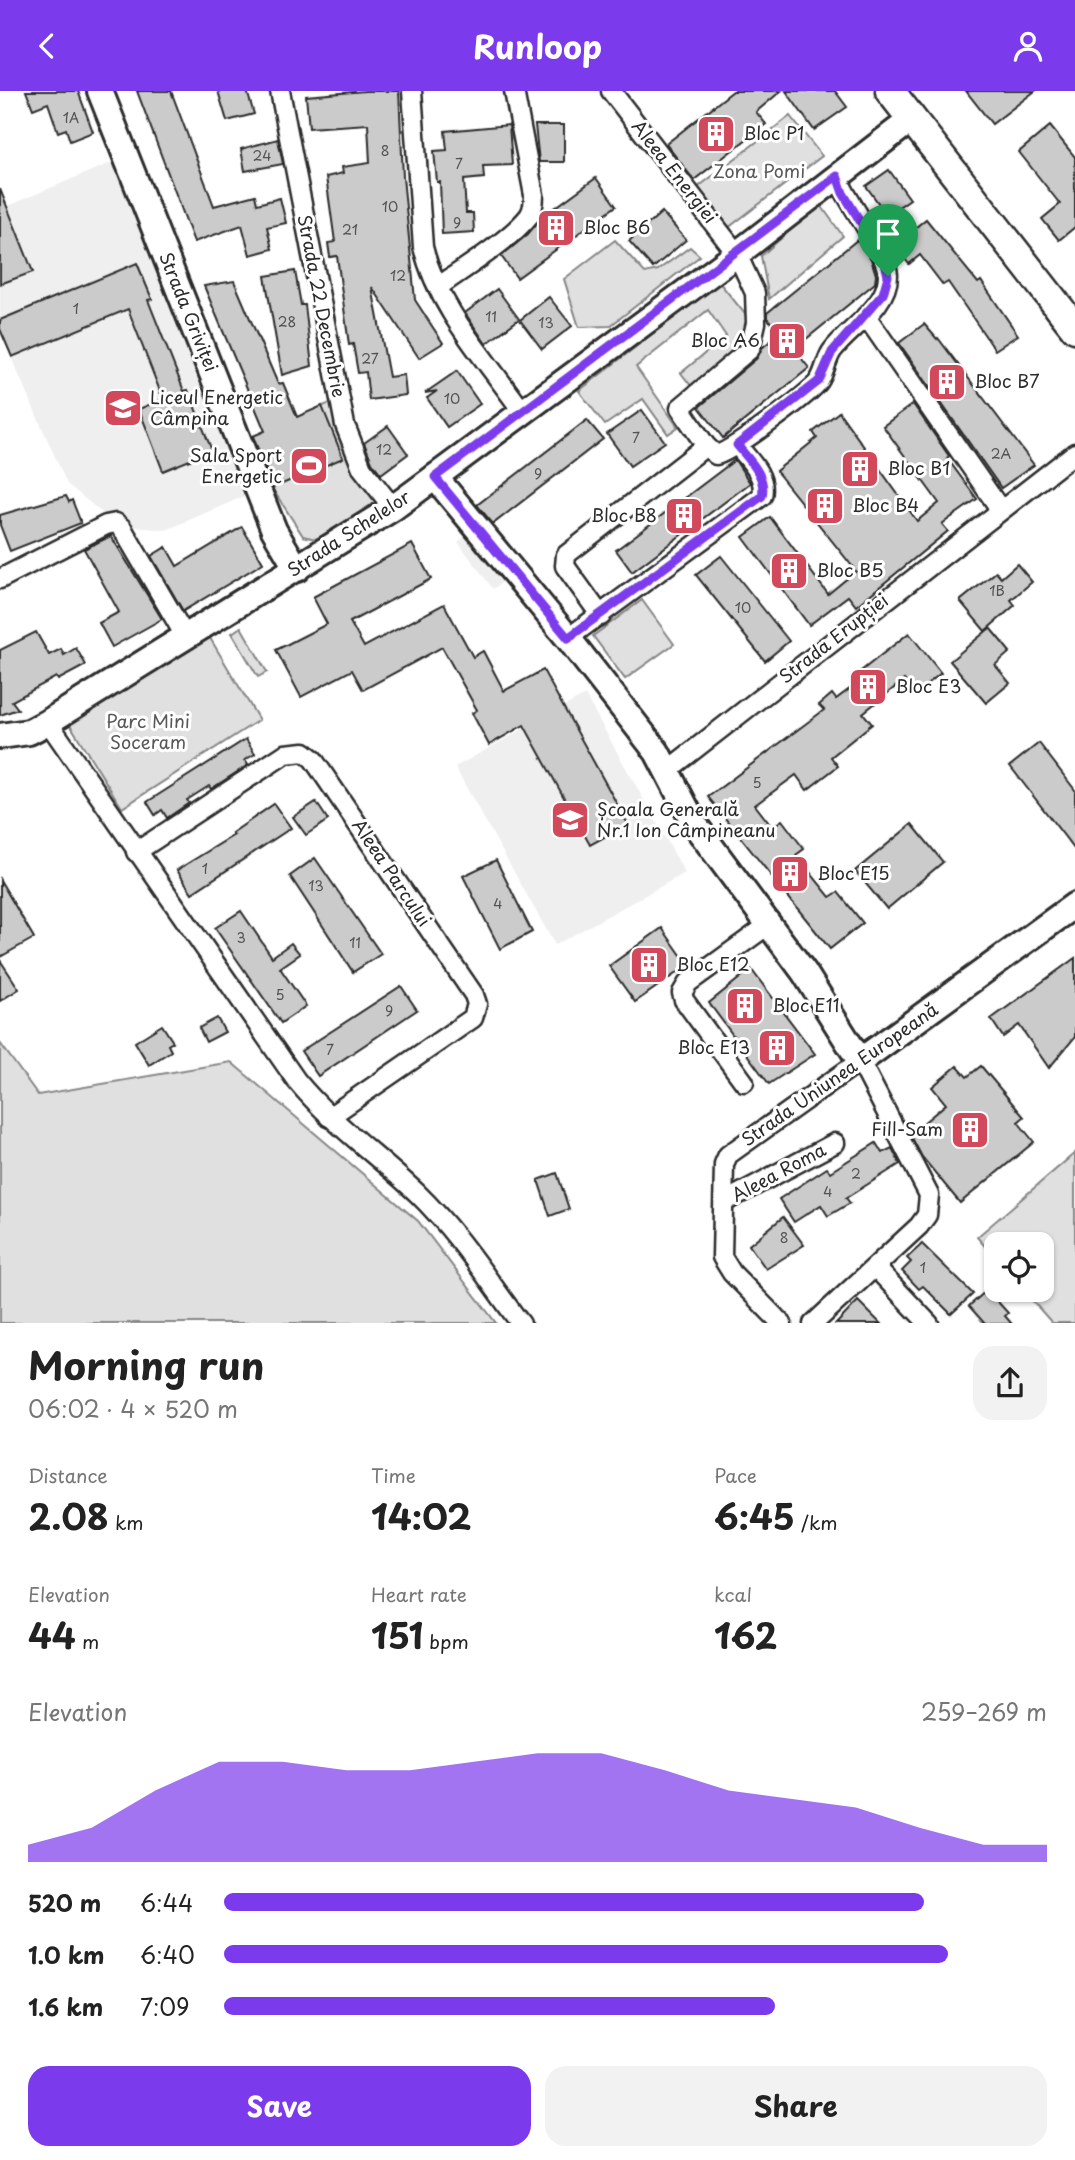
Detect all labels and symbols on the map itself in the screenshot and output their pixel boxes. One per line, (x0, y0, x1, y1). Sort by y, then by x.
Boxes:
house number: 1A (63, 107, 79, 128)
street label: Aleea Energiei (626, 113, 724, 229)
building icon: Bloc P1 (695, 113, 737, 155)
place label: Bloc P1 (743, 119, 804, 146)
house number: 8 (381, 140, 389, 161)
house number: 24 (253, 145, 271, 166)
house number: 7 (455, 153, 463, 174)
park label: Zona Pomi (713, 157, 805, 184)
house number: 10 (382, 196, 398, 217)
pin (858, 204, 918, 276)
building icon: Bloc B6 (535, 207, 577, 249)
street label: Strada 22 Decembrie (291, 212, 353, 400)
house number: 9 (453, 212, 461, 233)
place label: Bloc B6 (583, 213, 650, 240)
house number: 21 (342, 219, 358, 240)
street label: Strada Griviței (153, 248, 226, 375)
house number: 12 (390, 265, 406, 286)
house number: 1 (73, 298, 79, 319)
house number: 11 (485, 306, 497, 327)
house number: 28 (278, 311, 296, 332)
house number: 13 (538, 312, 554, 333)
building icon: Bloc A6 (766, 320, 808, 362)
place label: Bloc A6 (690, 326, 760, 353)
house number: 27 (361, 348, 379, 369)
building icon: Bloc B7 (926, 361, 968, 403)
place label: Bloc B7 (974, 367, 1039, 394)
place label: Liceul Energetic Câmpina (150, 383, 283, 431)
school or university icon: Liceul Energetic Câmpina (102, 387, 144, 429)
house number: 10 (444, 388, 460, 409)
house number: 7 (632, 427, 640, 448)
house number: 12 (376, 439, 392, 460)
place label: Sala Sport Energetic (190, 441, 282, 489)
house number: 2A (991, 443, 1012, 464)
sports icon: Sala Sport Energetic (288, 445, 330, 487)
building icon: Bloc B1 (839, 448, 881, 490)
place label: Bloc B1 (887, 454, 950, 481)
house number: 9 (534, 463, 542, 484)
street label: Strada Schelelor (281, 482, 416, 583)
building icon: Bloc B4 (804, 485, 846, 527)
place label: Bloc B4 (852, 491, 919, 518)
building icon: Bloc B8 (663, 495, 705, 537)
place label: Bloc B8 (591, 501, 657, 528)
building icon: Bloc B5 (768, 550, 810, 592)
place label: Bloc B5 (816, 556, 884, 583)
house number: 1B (989, 580, 1005, 601)
street label: Strada Erupției (773, 586, 893, 689)
house number: 10 (735, 597, 751, 618)
building icon: Bloc E3 (847, 666, 889, 708)
place label: Bloc E3 (895, 672, 961, 699)
park label: Parc Mini Soceram (106, 707, 190, 755)
house number: 5 (752, 772, 762, 793)
place label: Școala Generală Nr.1 Ion Câmpineanu (597, 795, 776, 843)
school or university icon: Școala Generală Nr.1 Ion Câmpineanu (549, 799, 591, 841)
street label: Aleea Parcului (346, 813, 438, 931)
building icon: Bloc E15 (769, 853, 811, 895)
house number: 1 (202, 858, 208, 879)
place label: Bloc E15 (817, 859, 890, 886)
house number: 13 (308, 875, 324, 896)
house number: 4 (493, 893, 503, 914)
house number: 3 (236, 927, 246, 948)
house number: 11 (349, 932, 361, 953)
building icon: Bloc E12 (628, 944, 670, 986)
place label: Bloc E12 (676, 950, 750, 977)
house number: 5 (275, 984, 285, 1005)
building icon: Bloc E11 (724, 985, 766, 1027)
place label: Bloc E11 (772, 991, 840, 1018)
street label: Strada Uniunea Europeană (735, 995, 944, 1152)
house number: 9 (385, 1000, 393, 1021)
building icon: Bloc E13 (756, 1027, 798, 1069)
place label: Bloc E13 (677, 1033, 750, 1060)
house number: 7 (326, 1039, 334, 1060)
building icon: Fill-Sam (949, 1109, 991, 1151)
place label: Fill-Sam (871, 1115, 943, 1142)
street label: Aleea Roma (726, 1135, 831, 1208)
house number: 2 (851, 1163, 861, 1184)
house number: 4 (823, 1181, 833, 1202)
house number: 8 (780, 1227, 788, 1248)
house number: 1 (920, 1257, 926, 1278)

